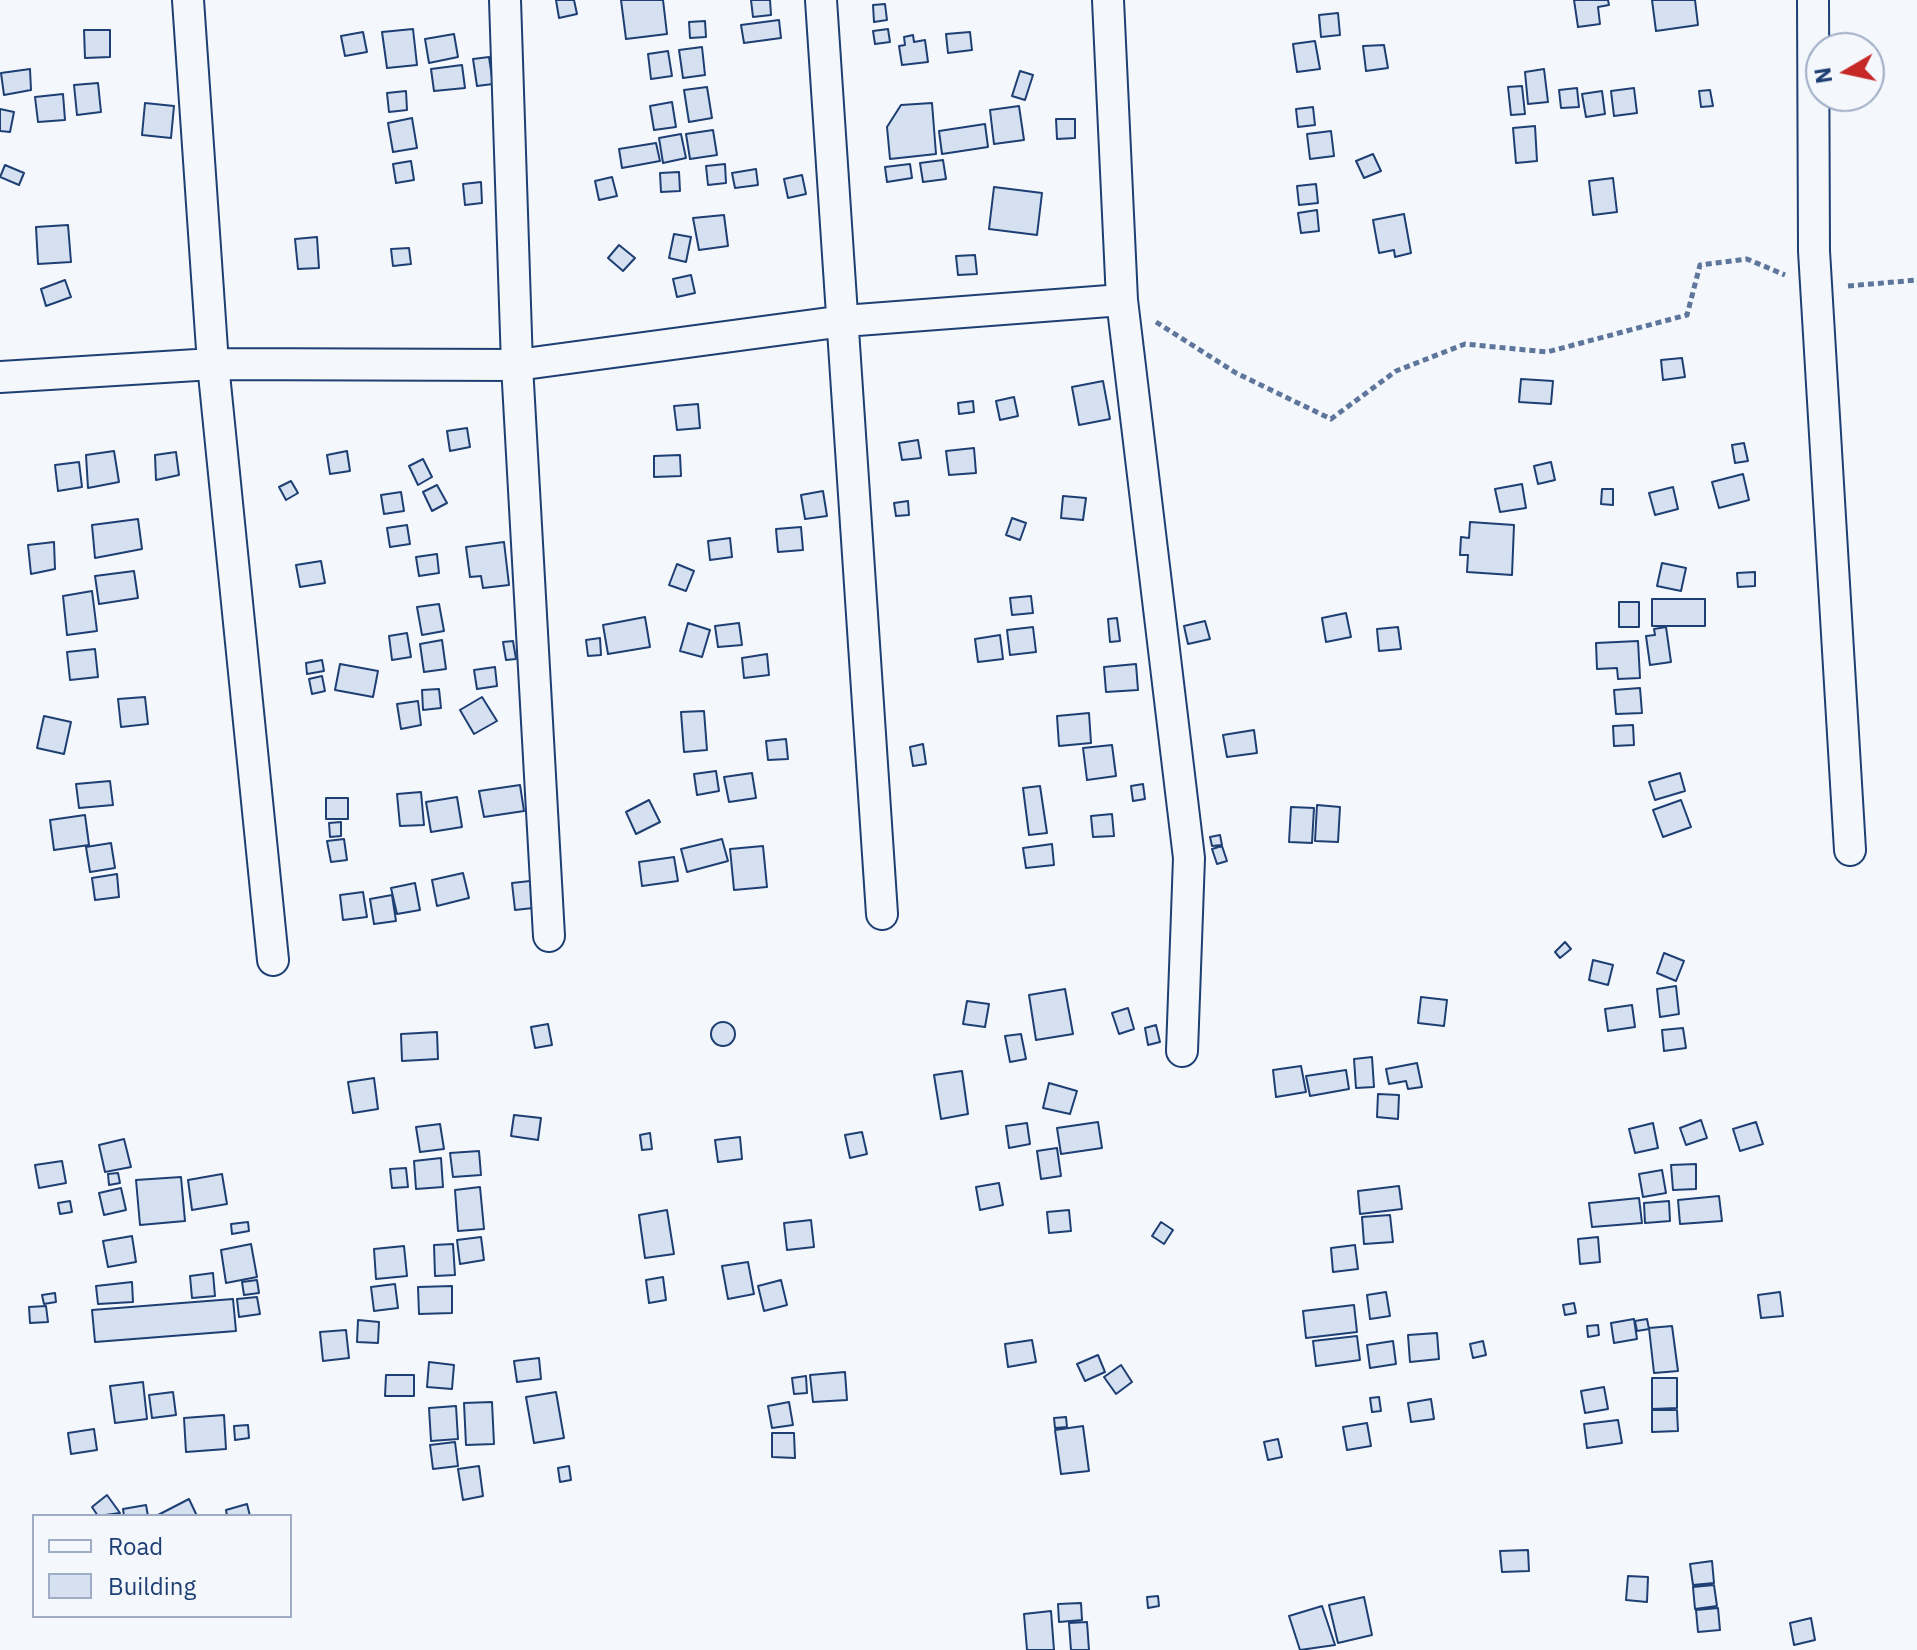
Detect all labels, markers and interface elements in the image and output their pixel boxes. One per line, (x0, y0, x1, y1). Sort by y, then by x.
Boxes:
north arrow (1805, 32, 1885, 112)
text: N (1807, 65, 1838, 86)
legend (32, 1514, 292, 1618)
text: Road (108, 1530, 163, 1562)
text: Building (108, 1570, 196, 1602)

